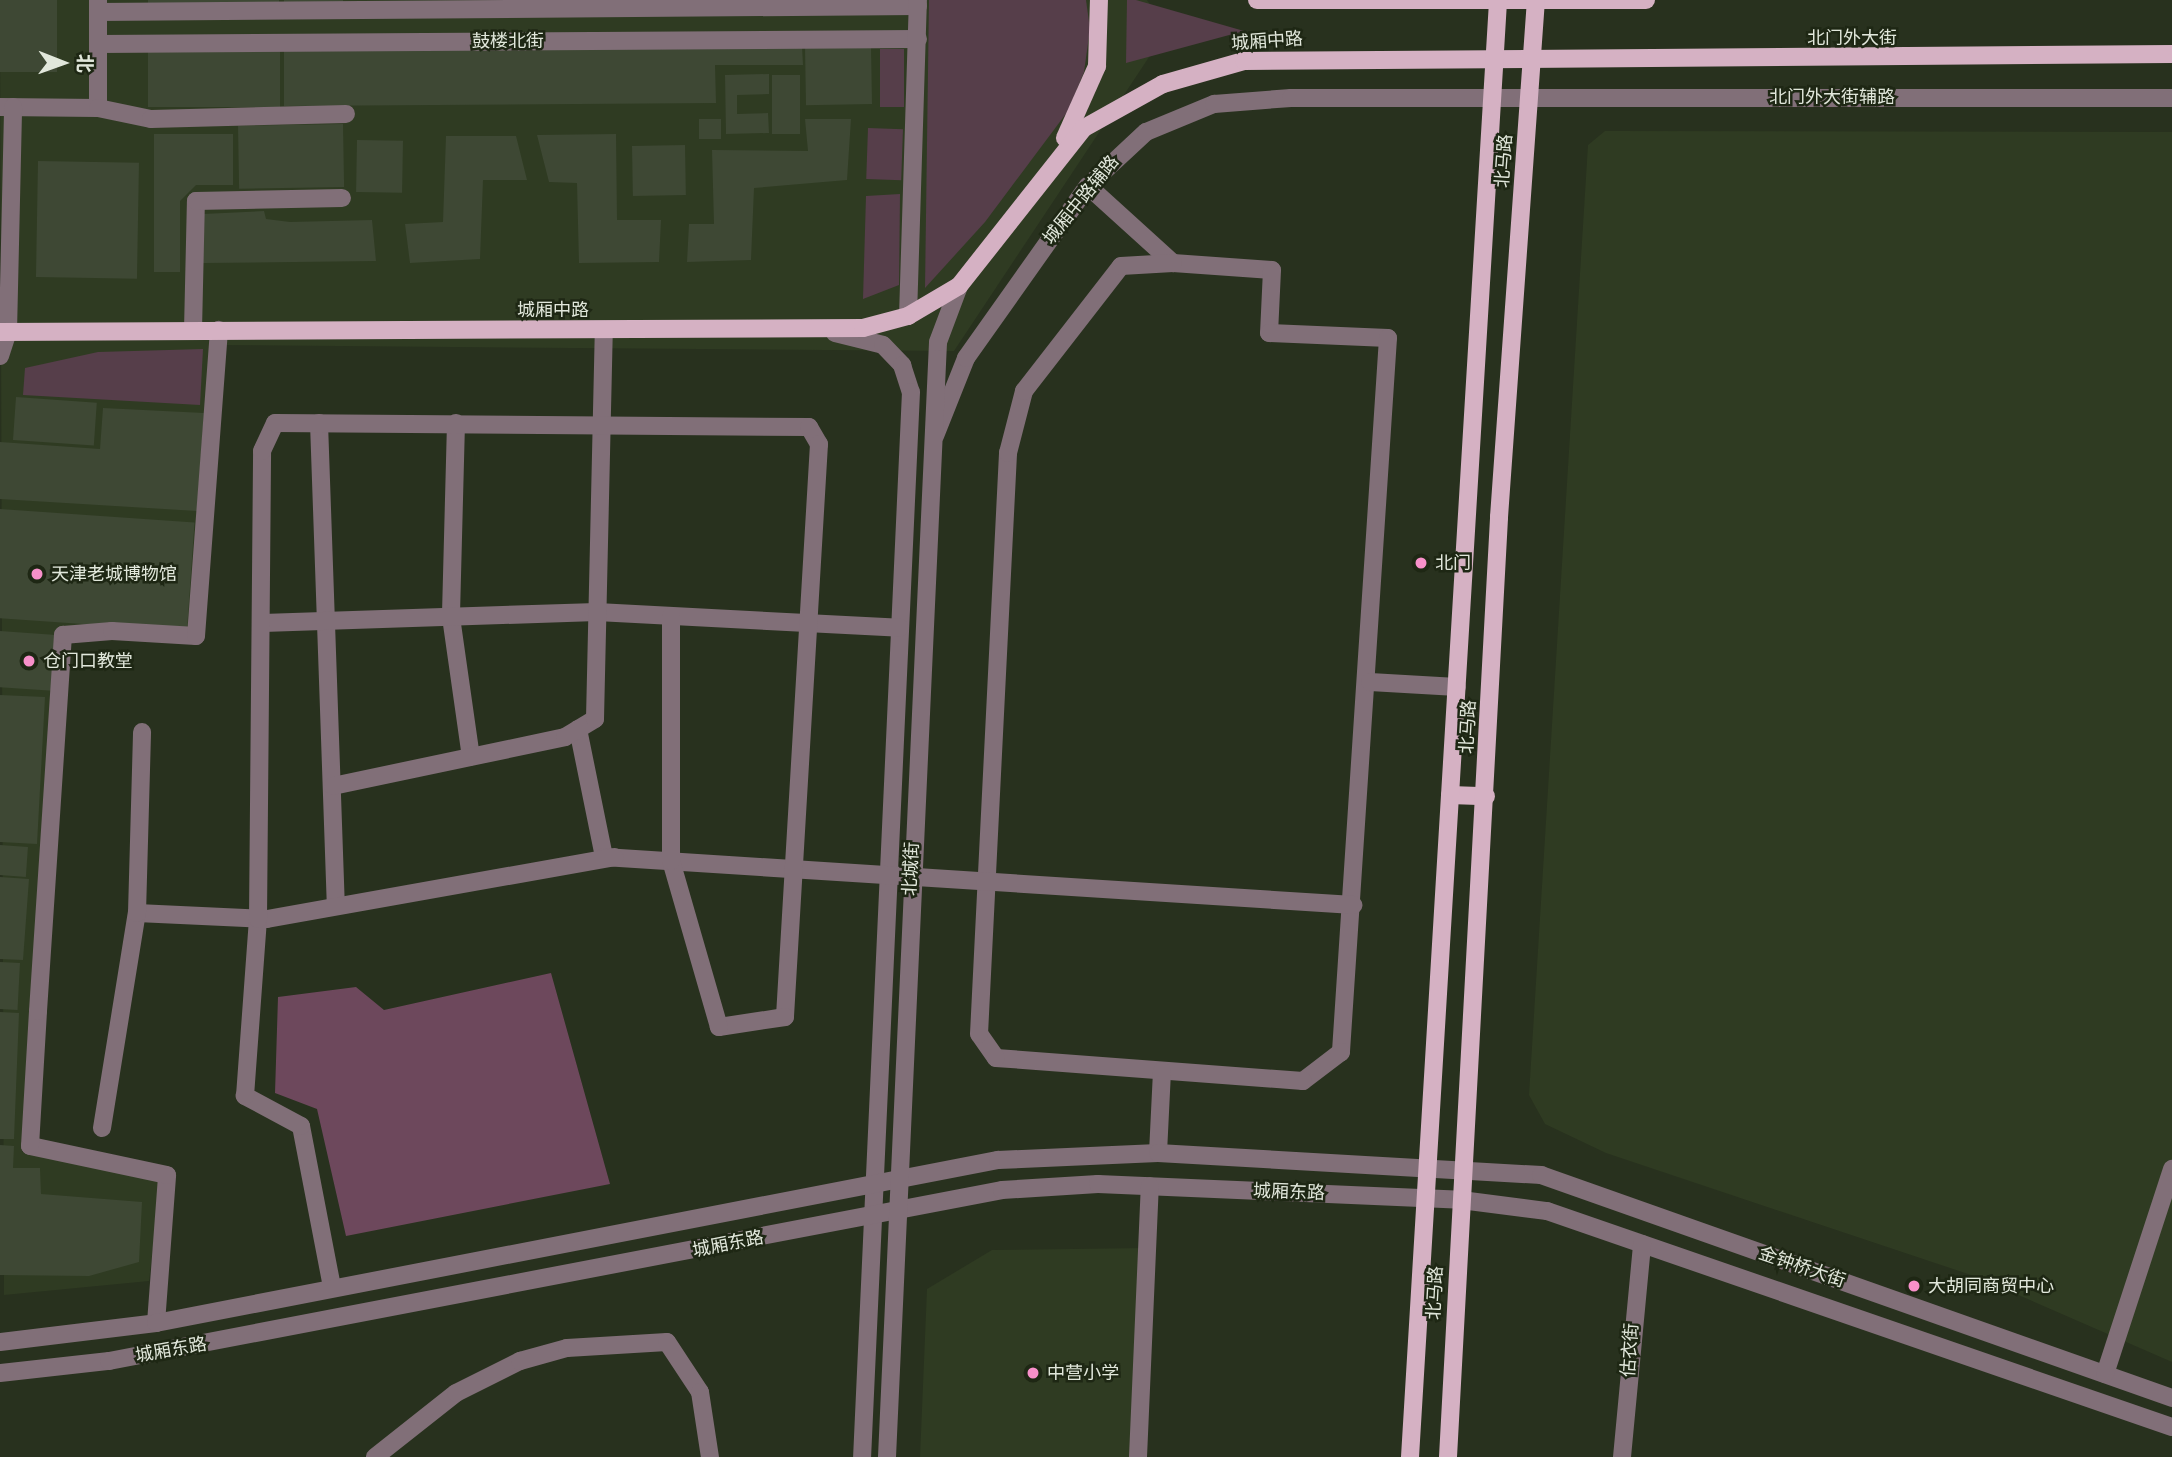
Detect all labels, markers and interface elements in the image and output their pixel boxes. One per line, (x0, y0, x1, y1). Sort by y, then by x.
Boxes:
street label: 北门外大街 (1807, 27, 1897, 49)
north arrow (28, 28, 98, 98)
street label: 城厢中路 (1230, 28, 1304, 54)
street label: 鼓楼北街 (472, 30, 544, 52)
text: 北 (71, 54, 97, 73)
street label: 北门外大街辅路 (1769, 86, 1895, 108)
street label: 北马路 (1491, 133, 1517, 189)
street label: 城厢中路辅路 (1039, 151, 1123, 249)
street label: 城厢中路 (517, 299, 589, 321)
place label: 北门 (1435, 552, 1471, 574)
marker: 北门 (1413, 555, 1429, 571)
place label: 天津老城博物馆 (51, 563, 177, 585)
marker: 天津老城博物馆 (29, 566, 45, 582)
place label: 仓门口教堂 (43, 650, 133, 672)
marker: 仓门口教堂 (21, 653, 37, 669)
street label: 北马路 (1456, 699, 1480, 755)
street label: 北城街 (899, 841, 923, 897)
street label: 城厢东路 (1253, 1180, 1325, 1204)
street label: 城厢东路 (691, 1227, 765, 1261)
street label: 金钟桥大街 (1756, 1242, 1848, 1292)
street label: 北马路 (1423, 1265, 1447, 1321)
place label: 大胡同商贸中心 (1928, 1275, 2054, 1297)
marker: 大胡同商贸中心 (1906, 1278, 1922, 1294)
street label: 估衣街 (1617, 1322, 1643, 1378)
street label: 城厢东路 (134, 1333, 208, 1367)
place label: 中营小学 (1047, 1362, 1119, 1384)
marker: 中营小学 (1025, 1365, 1041, 1381)

